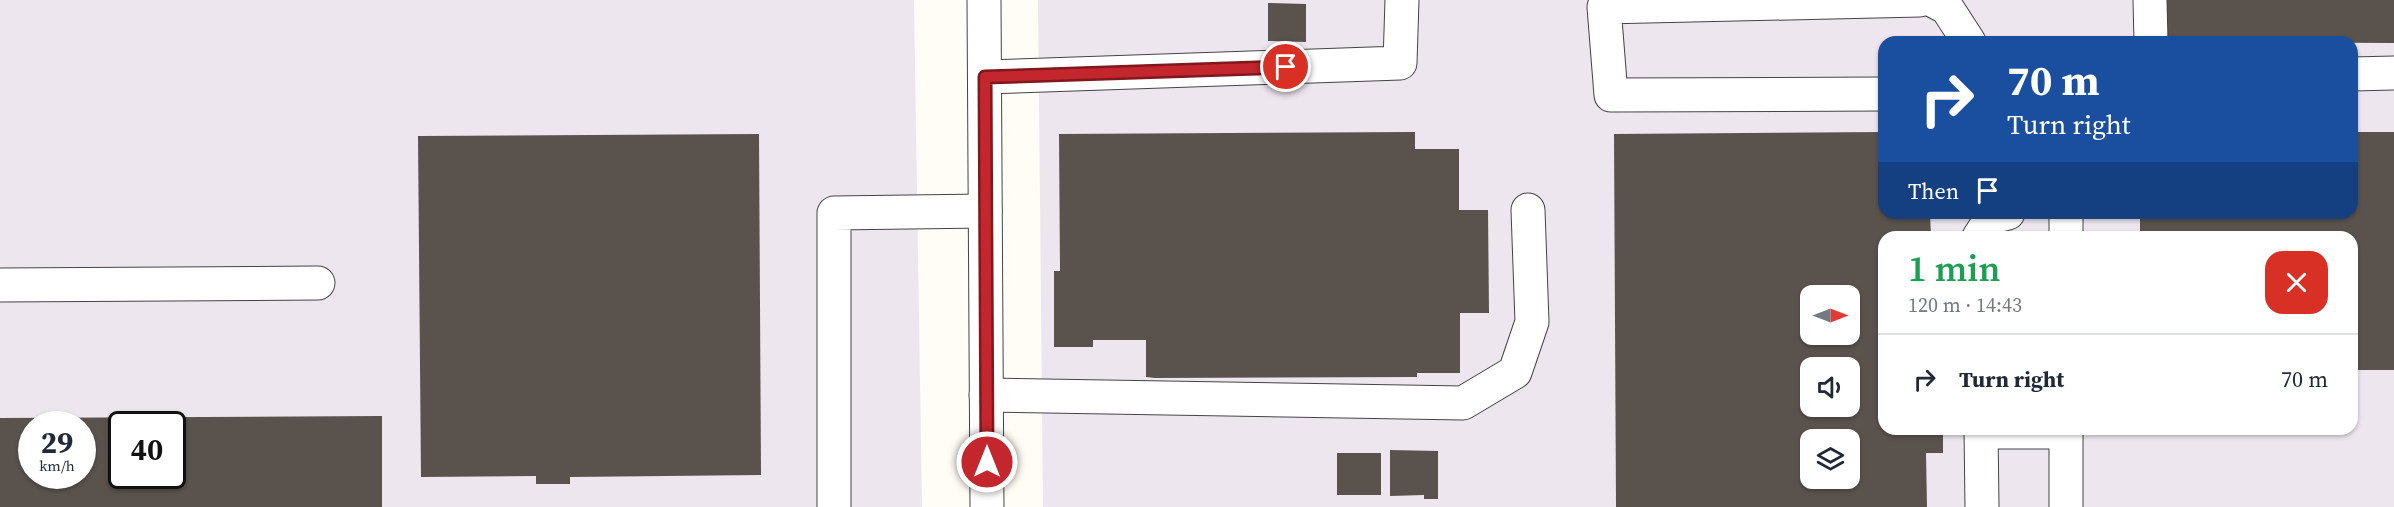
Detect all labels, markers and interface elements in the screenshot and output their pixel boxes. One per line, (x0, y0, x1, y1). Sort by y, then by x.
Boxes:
pin (1260, 41, 1311, 92)
icon: arrive (1269, 50, 1302, 83)
text: 70 m (2007, 51, 2100, 109)
icon: right (1908, 60, 1986, 138)
text: Turn right (2007, 106, 2131, 143)
icon: arrive (1971, 174, 2004, 207)
text: Then (1908, 176, 1959, 206)
text: 1 min (1908, 244, 2000, 293)
button: close (2265, 251, 2328, 314)
north arrow (1800, 285, 1860, 345)
map controls (1800, 285, 1860, 489)
text: 120 m · 14:43 (1908, 291, 2022, 319)
button: sound (1800, 357, 1860, 417)
icon: right (1908, 363, 1941, 396)
text: Turn right (1959, 364, 2064, 394)
text: 70 m (2281, 364, 2328, 394)
speed limit sign: 40 (108, 411, 186, 489)
text: 29 (41, 422, 73, 463)
button: layers (1800, 429, 1860, 489)
position arrow (955, 430, 1019, 494)
text: km/h (39, 455, 75, 476)

